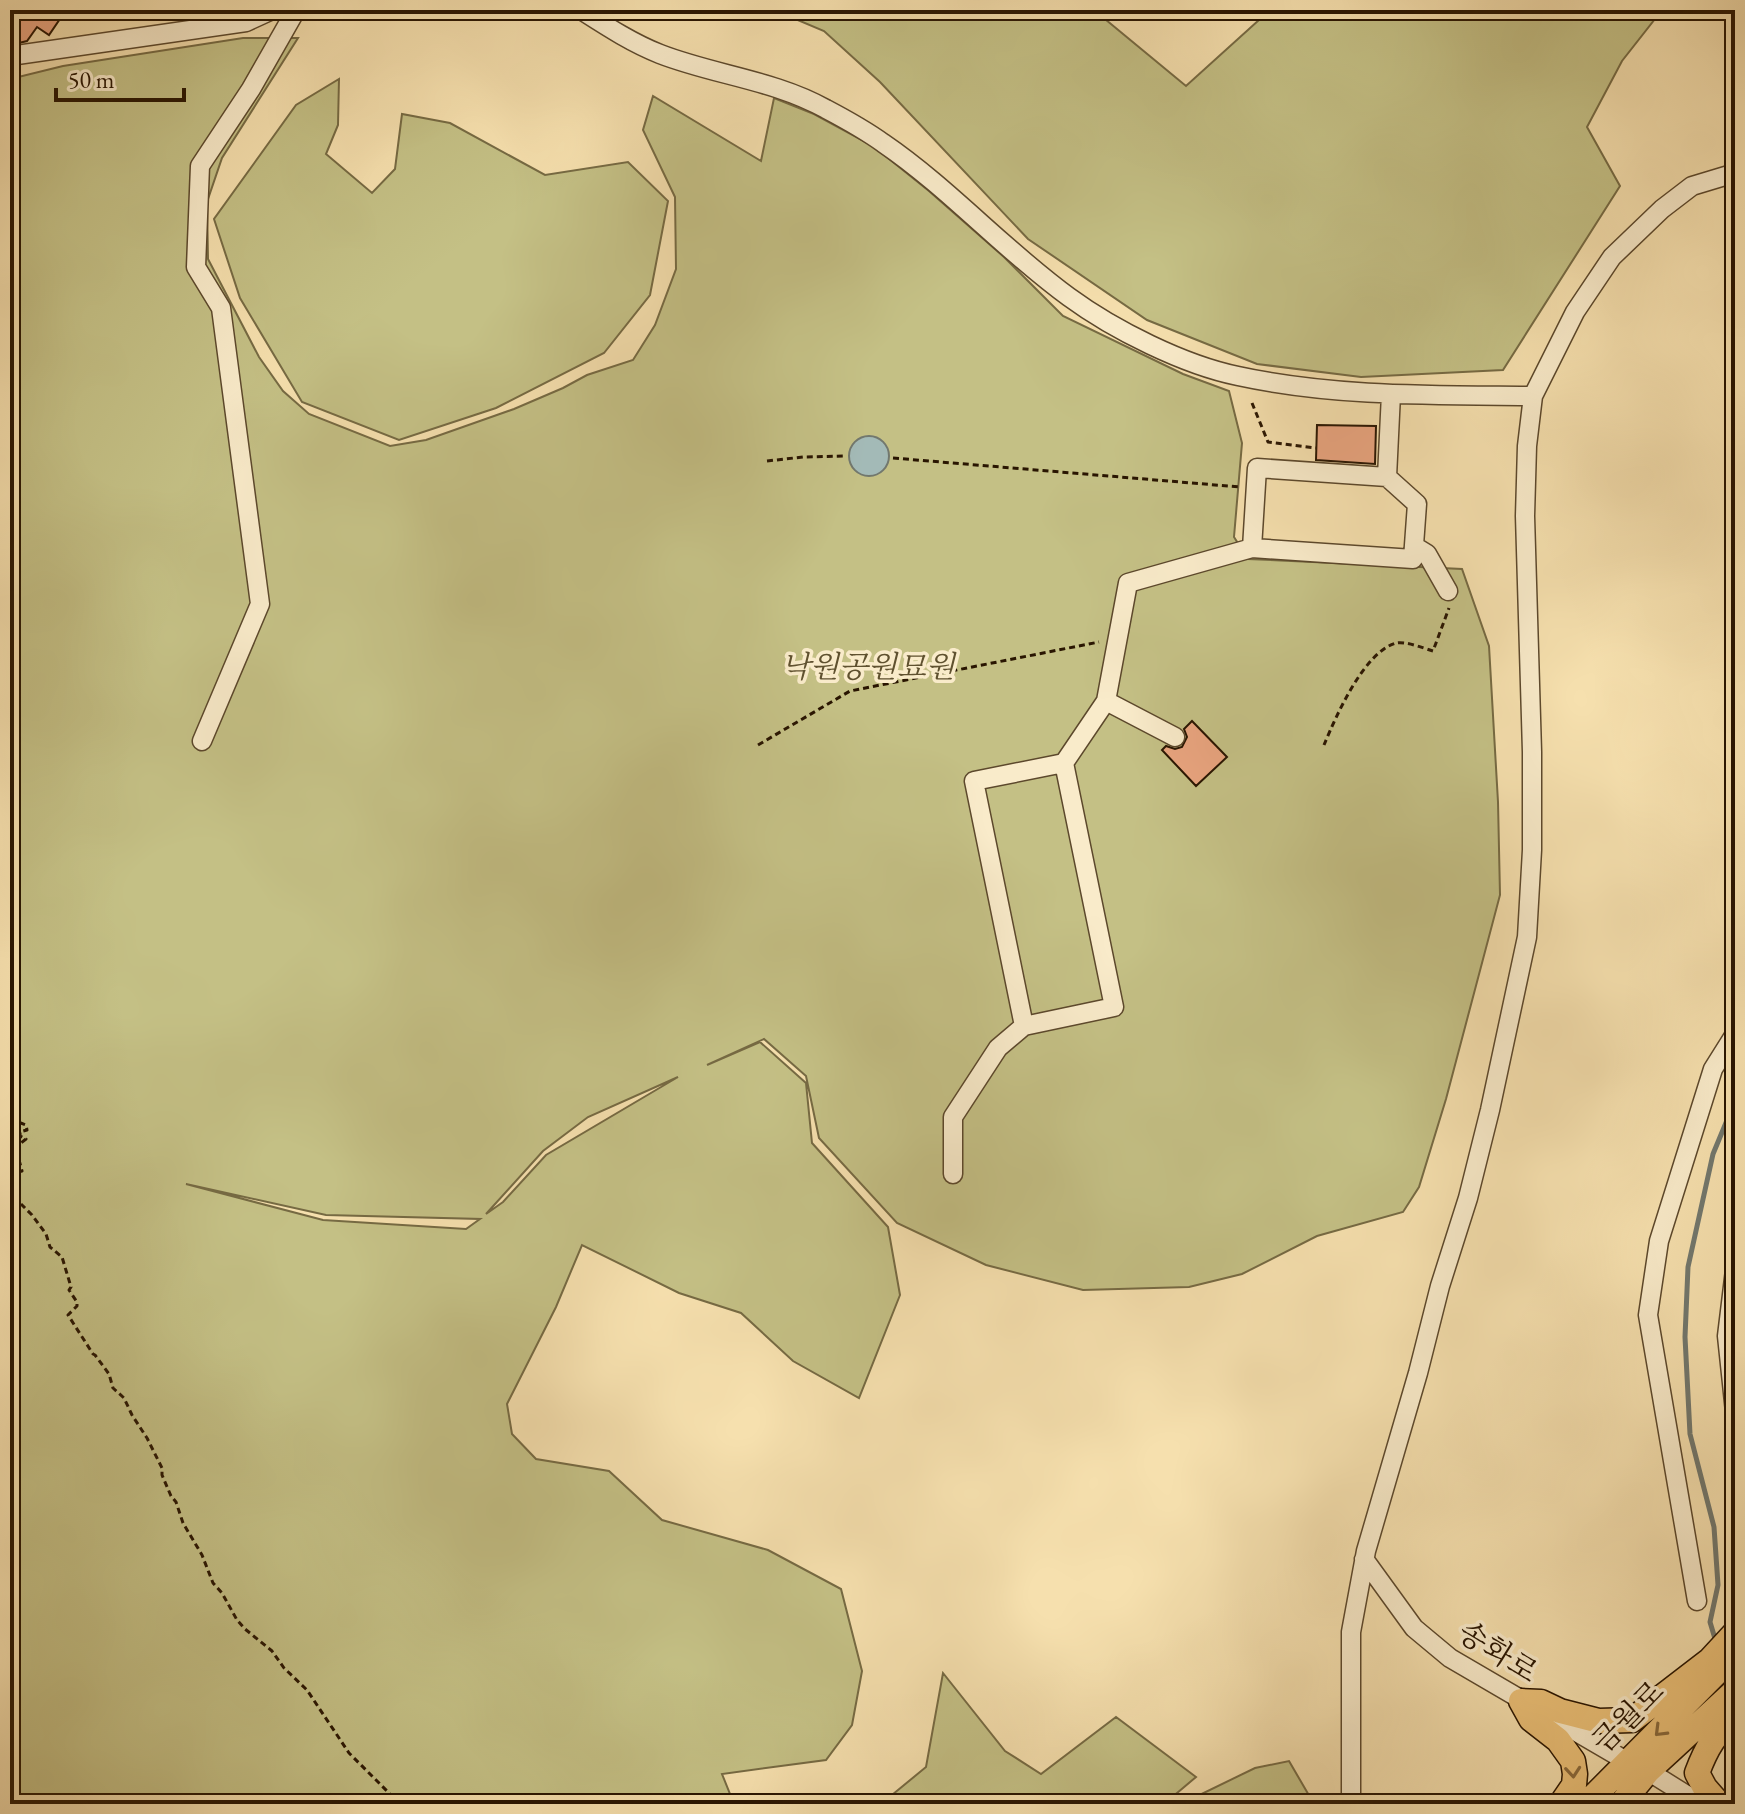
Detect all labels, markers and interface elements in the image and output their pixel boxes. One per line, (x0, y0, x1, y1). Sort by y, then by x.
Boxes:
scale bar (56, 52, 184, 102)
text: 50 m (68, 64, 115, 95)
park label: 낙원공원묘원 (781, 647, 957, 686)
street label: 송화로 (1451, 1612, 1545, 1691)
street label: 금월로 (1583, 1672, 1672, 1761)
one-way arrow (1654, 1722, 1669, 1736)
one-way arrow (1564, 1766, 1581, 1779)

